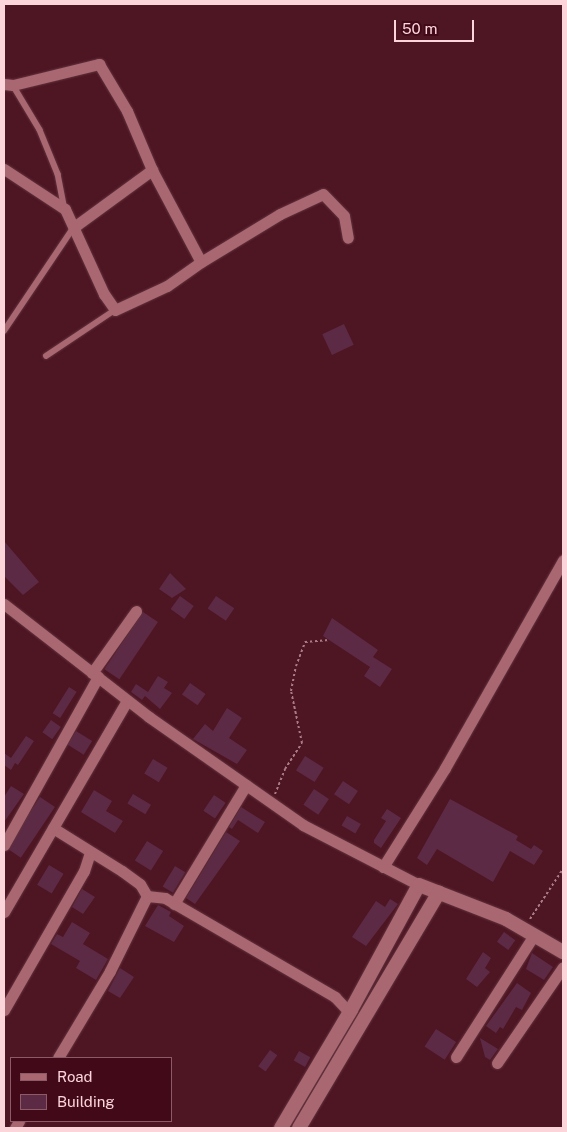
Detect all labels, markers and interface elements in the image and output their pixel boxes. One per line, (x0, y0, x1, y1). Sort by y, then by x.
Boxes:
scale bar (397, 10, 477, 42)
text: 50 m (402, 20, 437, 37)
legend (10, 1057, 172, 1122)
text: Road (57, 1068, 93, 1085)
text: Building (57, 1093, 115, 1110)

